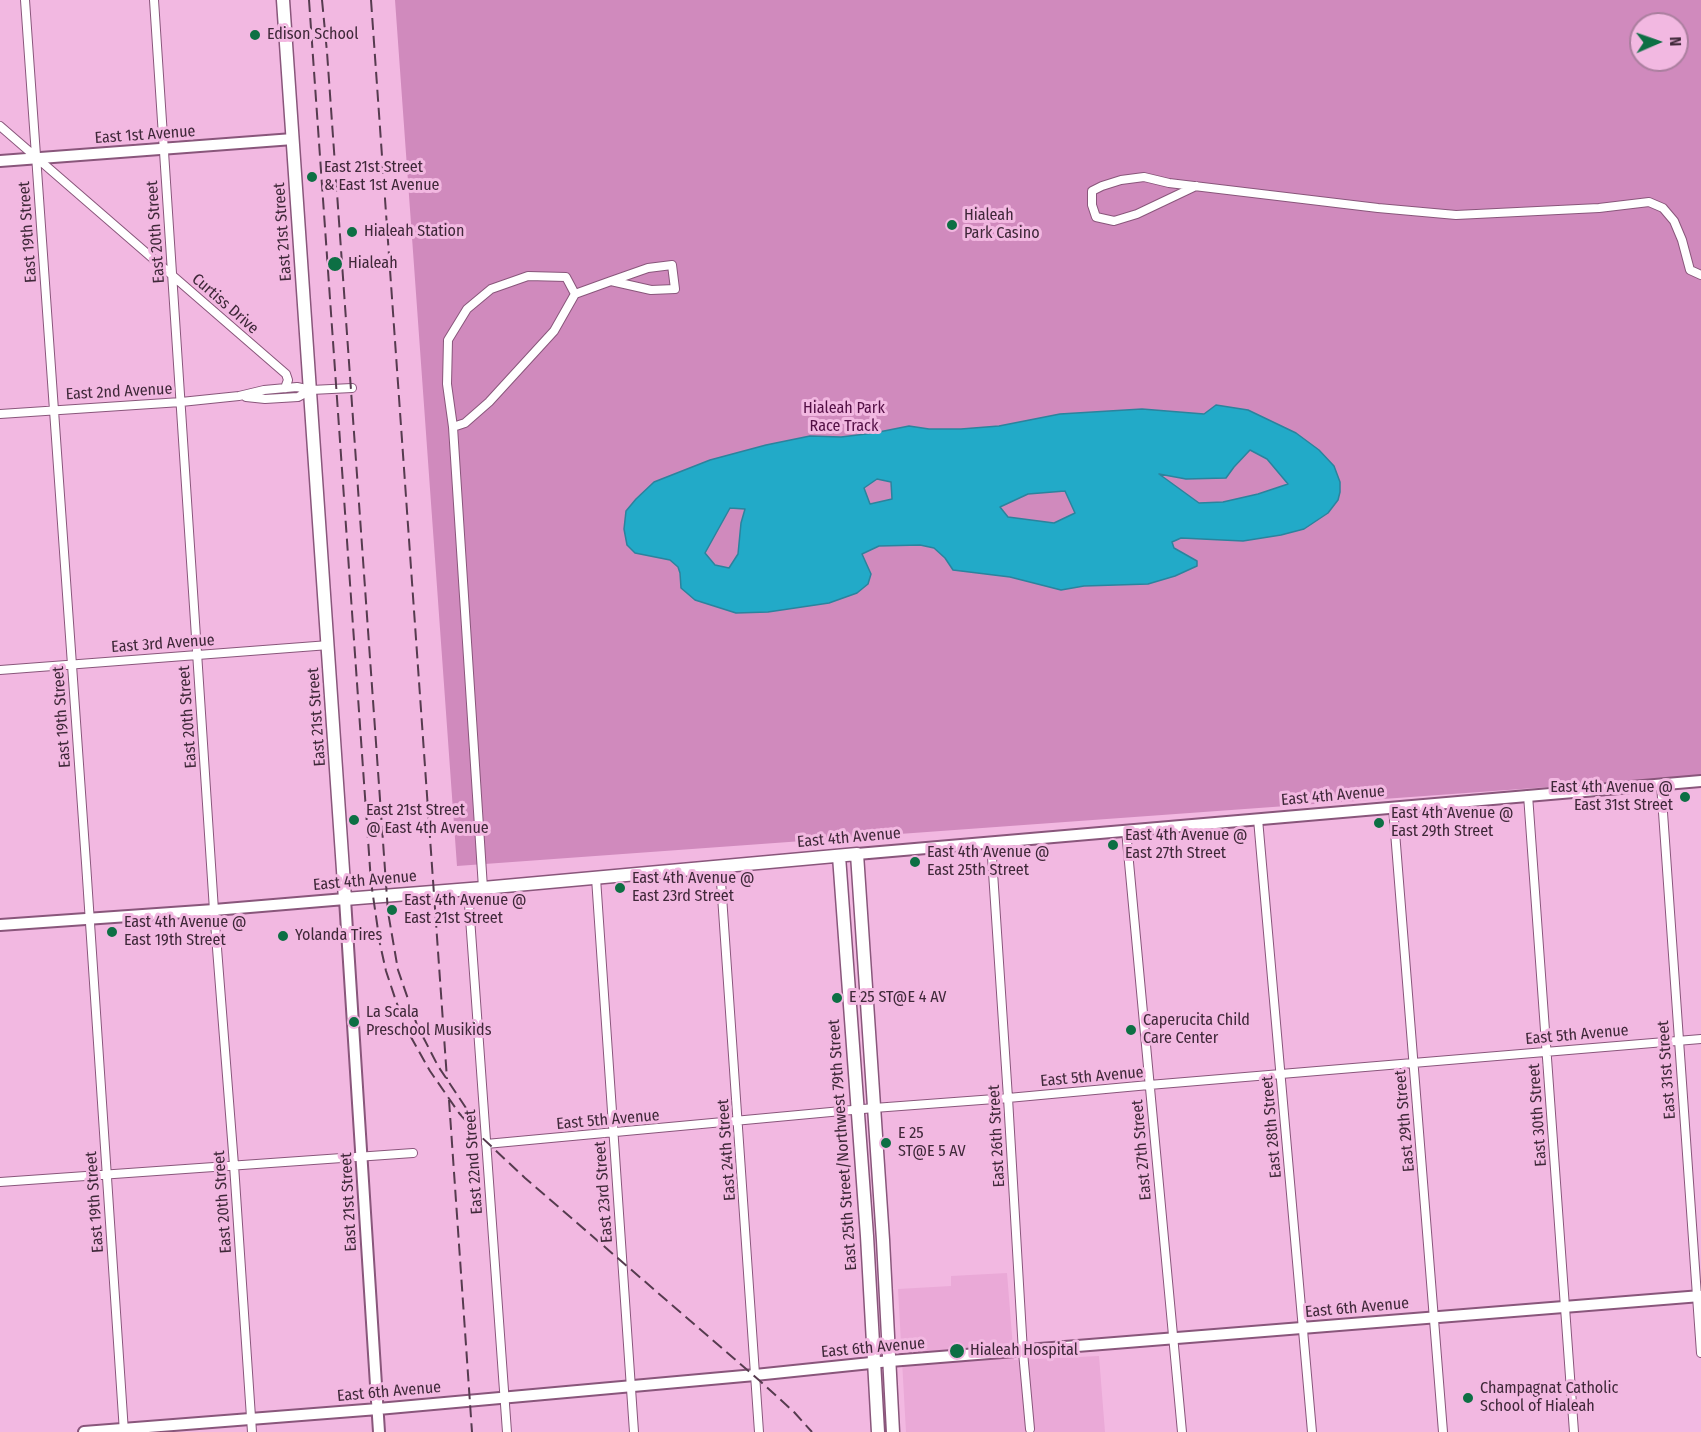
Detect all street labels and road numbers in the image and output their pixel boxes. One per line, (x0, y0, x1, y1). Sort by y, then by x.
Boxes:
street label: East 1st Avenue (94, 122, 196, 148)
street label: East 20th Street (143, 180, 169, 284)
street label: East 19th Street (15, 181, 41, 283)
street label: East 21st Street (270, 182, 296, 282)
street label: Curtiss Drive (188, 270, 262, 338)
street label: East 2nd Avenue (65, 380, 173, 404)
street label: East 3rd Avenue (111, 631, 215, 657)
street label: East 20th Street (175, 665, 201, 769)
street label: East 19th Street (49, 666, 75, 768)
street label: East 21st Street (304, 667, 330, 767)
street label: East 4th Avenue (1280, 782, 1386, 810)
street label: East 4th Avenue (796, 824, 902, 852)
street label: East 4th Avenue (312, 867, 418, 895)
street label: East 25th Street/Northwest 79th Street (825, 1019, 861, 1271)
street label: East 31st Street (1654, 1020, 1680, 1120)
street label: East 5th Avenue (1525, 1021, 1629, 1049)
street label: East 5th Avenue (1040, 1063, 1144, 1091)
street label: East 30th Street (1525, 1063, 1551, 1167)
street label: East 29th Street (1391, 1069, 1419, 1173)
street label: East 28th Street (1258, 1075, 1286, 1179)
street label: East 26th Street (985, 1084, 1009, 1188)
street label: East 24th Street (714, 1098, 740, 1202)
street label: East 27th Street (1128, 1099, 1156, 1201)
street label: East 5th Avenue (556, 1106, 660, 1134)
street label: East 22nd Street (461, 1109, 487, 1215)
street label: East 23rd Street (591, 1140, 617, 1244)
street label: East 20th Street (210, 1150, 236, 1254)
street label: East 19th Street (82, 1151, 108, 1253)
street label: East 21st Street (337, 1152, 361, 1252)
street label: East 6th Avenue (1304, 1294, 1410, 1322)
street label: East 6th Avenue (820, 1334, 926, 1362)
street label: East 6th Avenue (336, 1378, 442, 1406)

